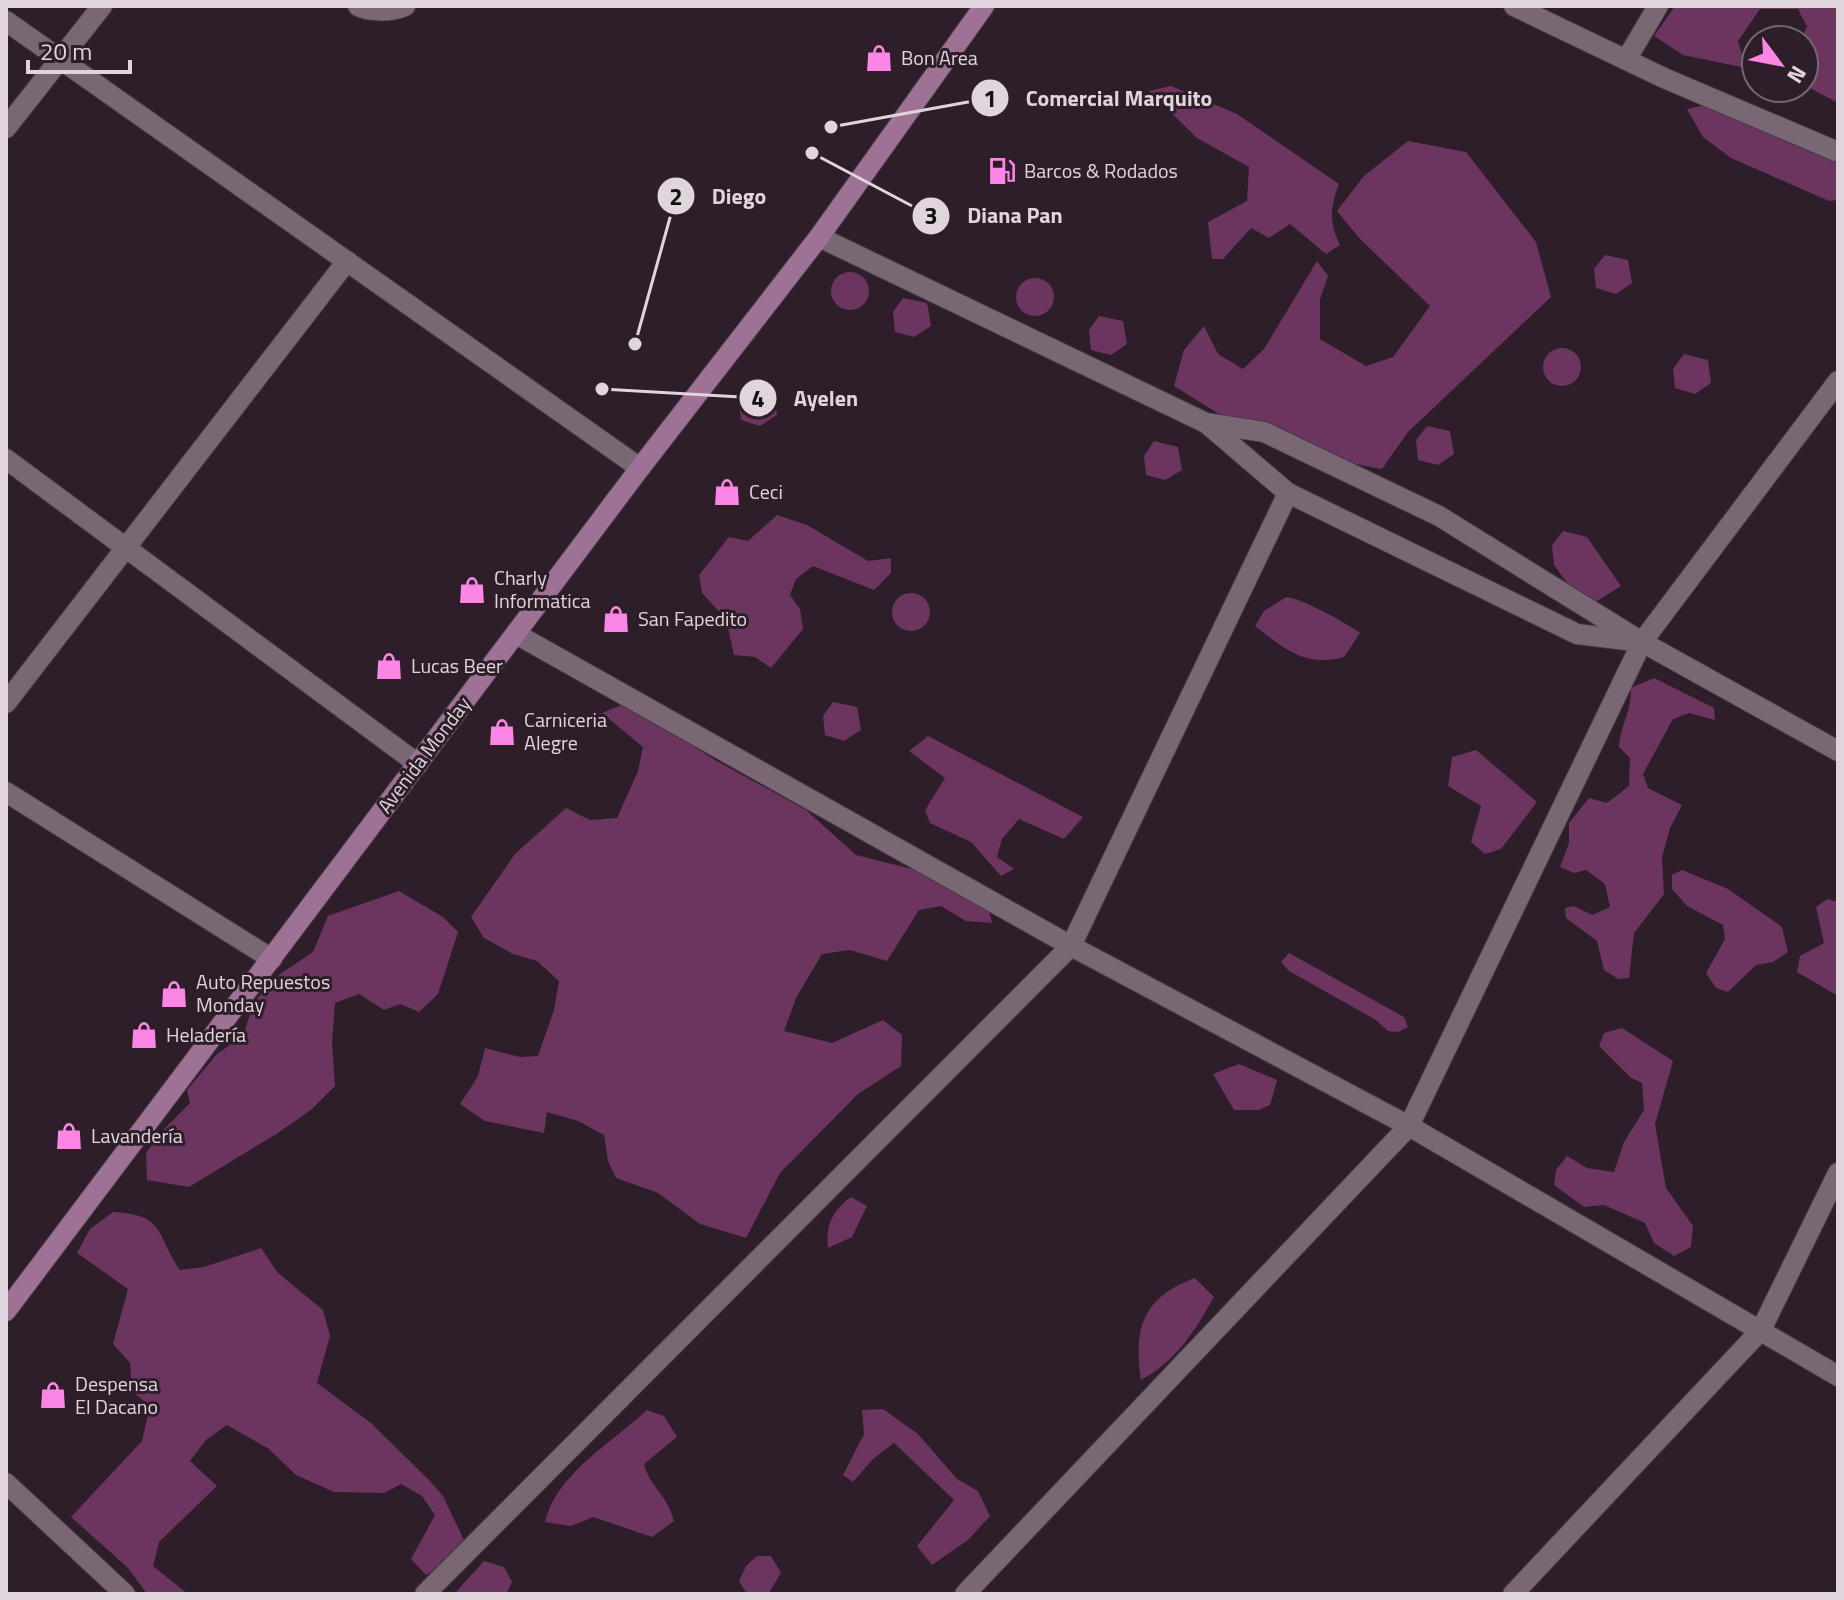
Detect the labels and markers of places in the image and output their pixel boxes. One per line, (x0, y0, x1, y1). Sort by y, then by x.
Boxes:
place label: Bon Area (901, 42, 978, 73)
shop icon: Bon Area (864, 43, 894, 73)
callout: Comercial Marquito (970, 75, 1228, 121)
place label: Barcos & Rodados (1024, 155, 1178, 186)
fuel station icon: Barcos & Rodados (987, 156, 1017, 186)
callout: Diego (656, 173, 782, 219)
callout: Diana Pan (911, 193, 1079, 239)
callout: Ayelen (738, 375, 874, 421)
place label: Ceci (749, 476, 783, 507)
shop icon: Ceci (712, 477, 742, 507)
place label: Charly Informatica (494, 562, 590, 616)
shop icon: Charly Informatica (457, 575, 487, 605)
place label: San Fapedito (638, 603, 747, 634)
shop icon: San Fapedito (601, 604, 631, 634)
place label: Lucas Beer (411, 650, 503, 681)
shop icon: Lucas Beer (374, 651, 404, 681)
place label: Carniceria Alegre (524, 704, 607, 758)
shop icon: Carniceria Alegre (487, 717, 517, 747)
place label: Auto Repuestos Monday (196, 966, 330, 1020)
shop icon: Auto Repuestos Monday (159, 979, 189, 1009)
place label: Heladería (166, 1019, 246, 1050)
shop icon: Heladería (129, 1020, 159, 1050)
place label: Lavandería (91, 1120, 183, 1151)
shop icon: Lavandería (54, 1121, 84, 1151)
place label: Despensa El Dacano (75, 1368, 158, 1422)
shop icon: Despensa El Dacano (38, 1380, 68, 1410)

